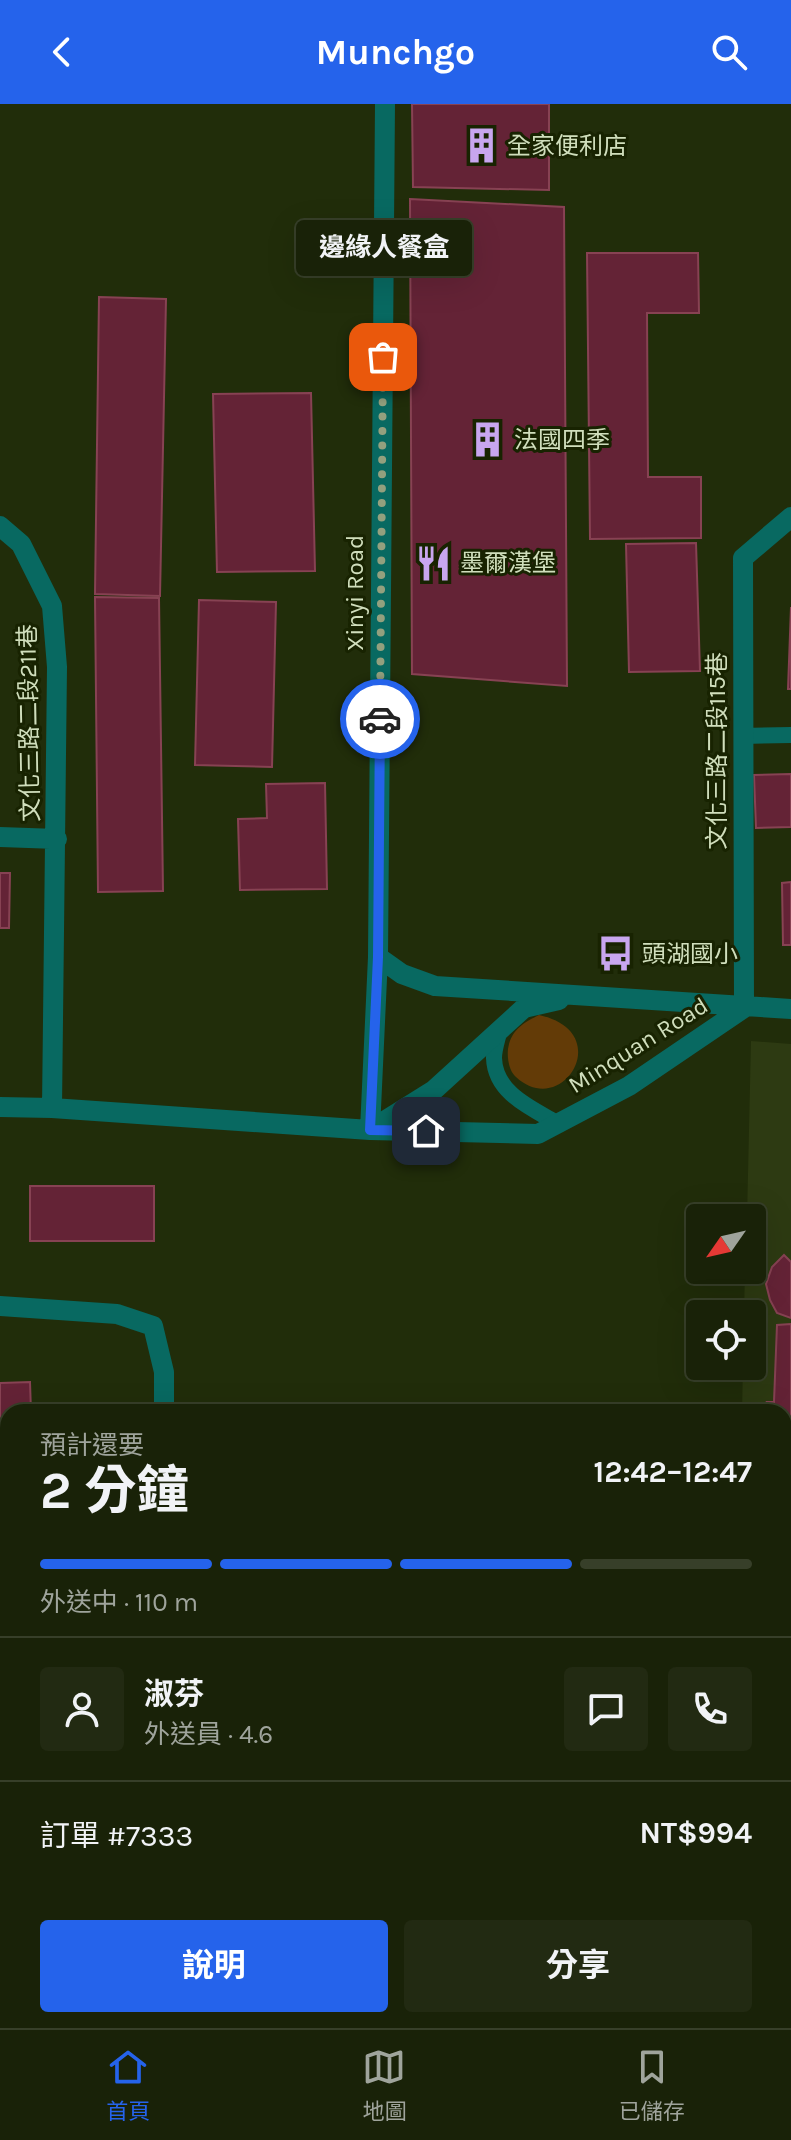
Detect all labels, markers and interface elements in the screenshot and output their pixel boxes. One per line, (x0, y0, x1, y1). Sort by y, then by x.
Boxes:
icon: back (40, 30, 84, 74)
icon: search (707, 30, 751, 74)
text: Munchgo (316, 31, 475, 73)
building icon: 全家便利店 (462, 127, 500, 165)
place label: 全家便利店 (507, 132, 627, 160)
callout: 邊緣人餐盒 (295, 221, 471, 277)
text: 邊緣人餐盒 (319, 232, 449, 263)
pin (349, 323, 417, 391)
icon: bag (361, 335, 405, 379)
building icon: 法國四季 (469, 421, 507, 459)
place label: 法國四季 (514, 426, 610, 454)
street label: Xinyi Road (341, 535, 369, 651)
restaurant icon: 墨爾漢堡 (415, 544, 453, 582)
place label: 墨爾漢堡 (460, 549, 556, 577)
street label: 文化三路二段211巷 (13, 624, 45, 822)
street label: 文化三路二段115巷 (703, 652, 731, 850)
courier (340, 679, 420, 759)
icon: car (358, 697, 402, 741)
bus stop icon: 頭湖國小 (597, 935, 635, 973)
place label: 頭湖國小 (642, 940, 738, 968)
street label: Minquan Road (563, 991, 713, 1099)
pin (392, 1097, 460, 1165)
icon: home (404, 1109, 448, 1153)
north arrow (686, 1204, 766, 1284)
map controls (686, 1204, 766, 1380)
button: locate (686, 1300, 766, 1380)
text: 預計還要 (40, 1430, 144, 1461)
text: 12:42–12:47 (594, 1454, 752, 1490)
text: 2 分鐘 (40, 1460, 189, 1521)
text: 外送中 · 110 m (40, 1587, 198, 1618)
button: person (40, 1667, 124, 1751)
button: chat (564, 1667, 648, 1751)
button: phone (668, 1667, 752, 1751)
text: 淑芬 (144, 1676, 204, 1712)
text: 外送員 · 4.6 (144, 1719, 273, 1750)
text: NT$994 (639, 1815, 752, 1851)
text: 訂單 #7333 (40, 1818, 193, 1854)
button: 說明 (40, 1920, 388, 2012)
button: 分享 (404, 1920, 752, 2012)
tab: 首頁 (106, 2045, 150, 2125)
tab: 地圖 (362, 2045, 407, 2125)
tab: 已儲存 (619, 2045, 685, 2125)

